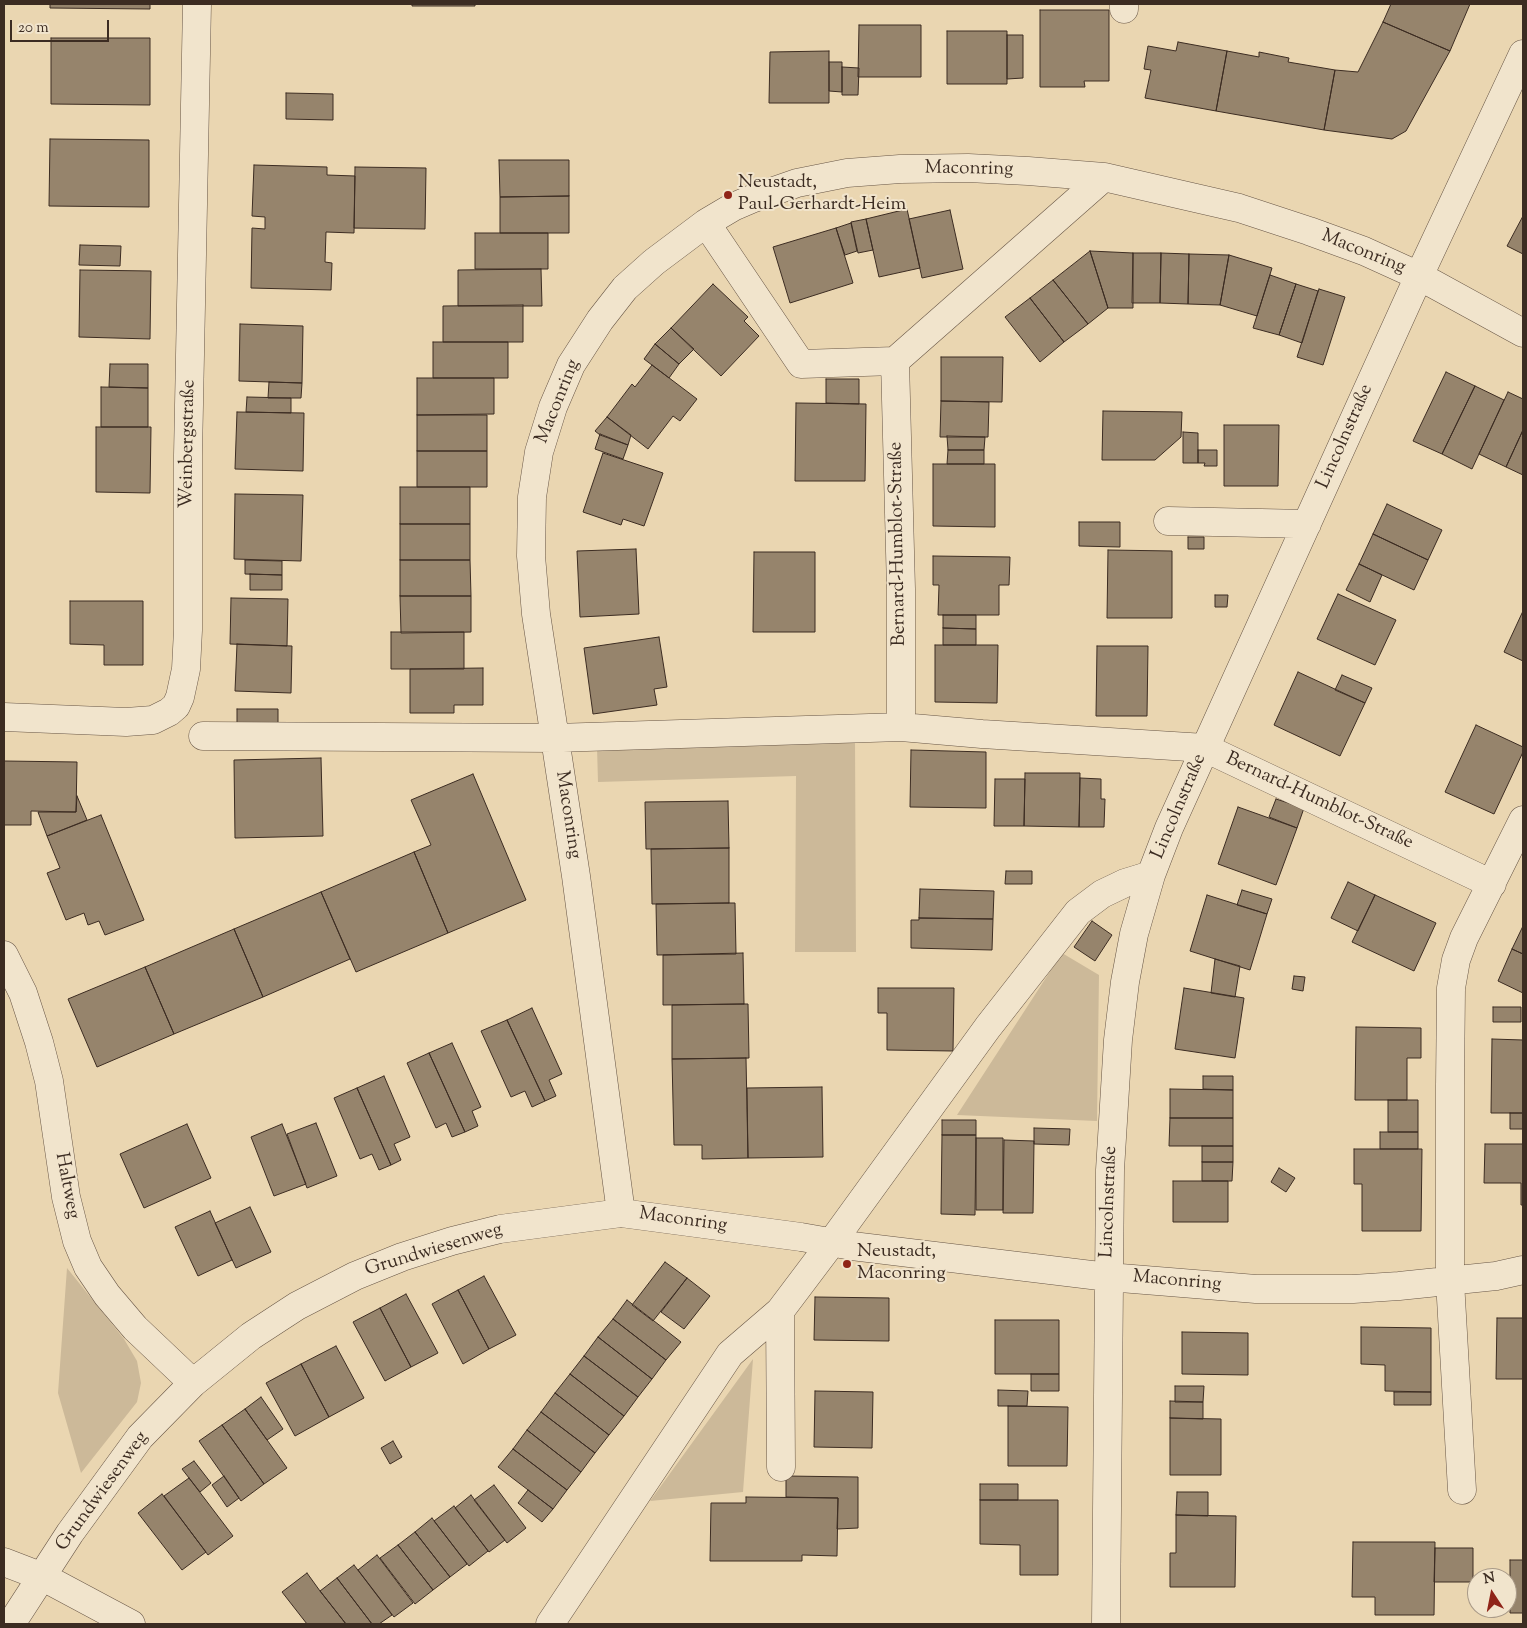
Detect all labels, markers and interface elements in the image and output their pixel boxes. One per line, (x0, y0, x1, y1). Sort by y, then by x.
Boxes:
scale bar (12, 10, 111, 42)
text: 20 m (18, 18, 49, 39)
street label: Maconring (924, 158, 1014, 182)
place label: Neustadt, Paul-Gerhardt-Heim (738, 173, 906, 217)
marker: Neustadt, Paul-Gerhardt-Heim (722, 189, 734, 201)
street label: Maconring (1318, 226, 1408, 280)
street label: Maconring (532, 357, 586, 447)
street label: Weinbergstraße (176, 379, 202, 509)
street label: Lincolnstraße (1313, 381, 1379, 493)
street label: Bernard-Humblot-Straße (886, 442, 912, 646)
street label: Bernard-Humblot-Straße (1221, 748, 1417, 856)
street label: Lincolnstraße (1148, 751, 1212, 863)
street label: Maconring (549, 769, 585, 861)
street label: Lincolnstraße (1097, 1146, 1123, 1258)
street label: Haltweg (48, 1151, 84, 1221)
street label: Maconring (637, 1204, 729, 1238)
street label: Grundwiesenweg (363, 1219, 505, 1283)
place label: Neustadt, Maconring (857, 1242, 946, 1286)
marker: Neustadt, Maconring (841, 1258, 853, 1270)
street label: Maconring (1132, 1267, 1222, 1297)
street label: Grundwiesenweg (52, 1428, 154, 1556)
north arrow (1467, 1568, 1517, 1618)
text: N (1482, 1568, 1497, 1590)

